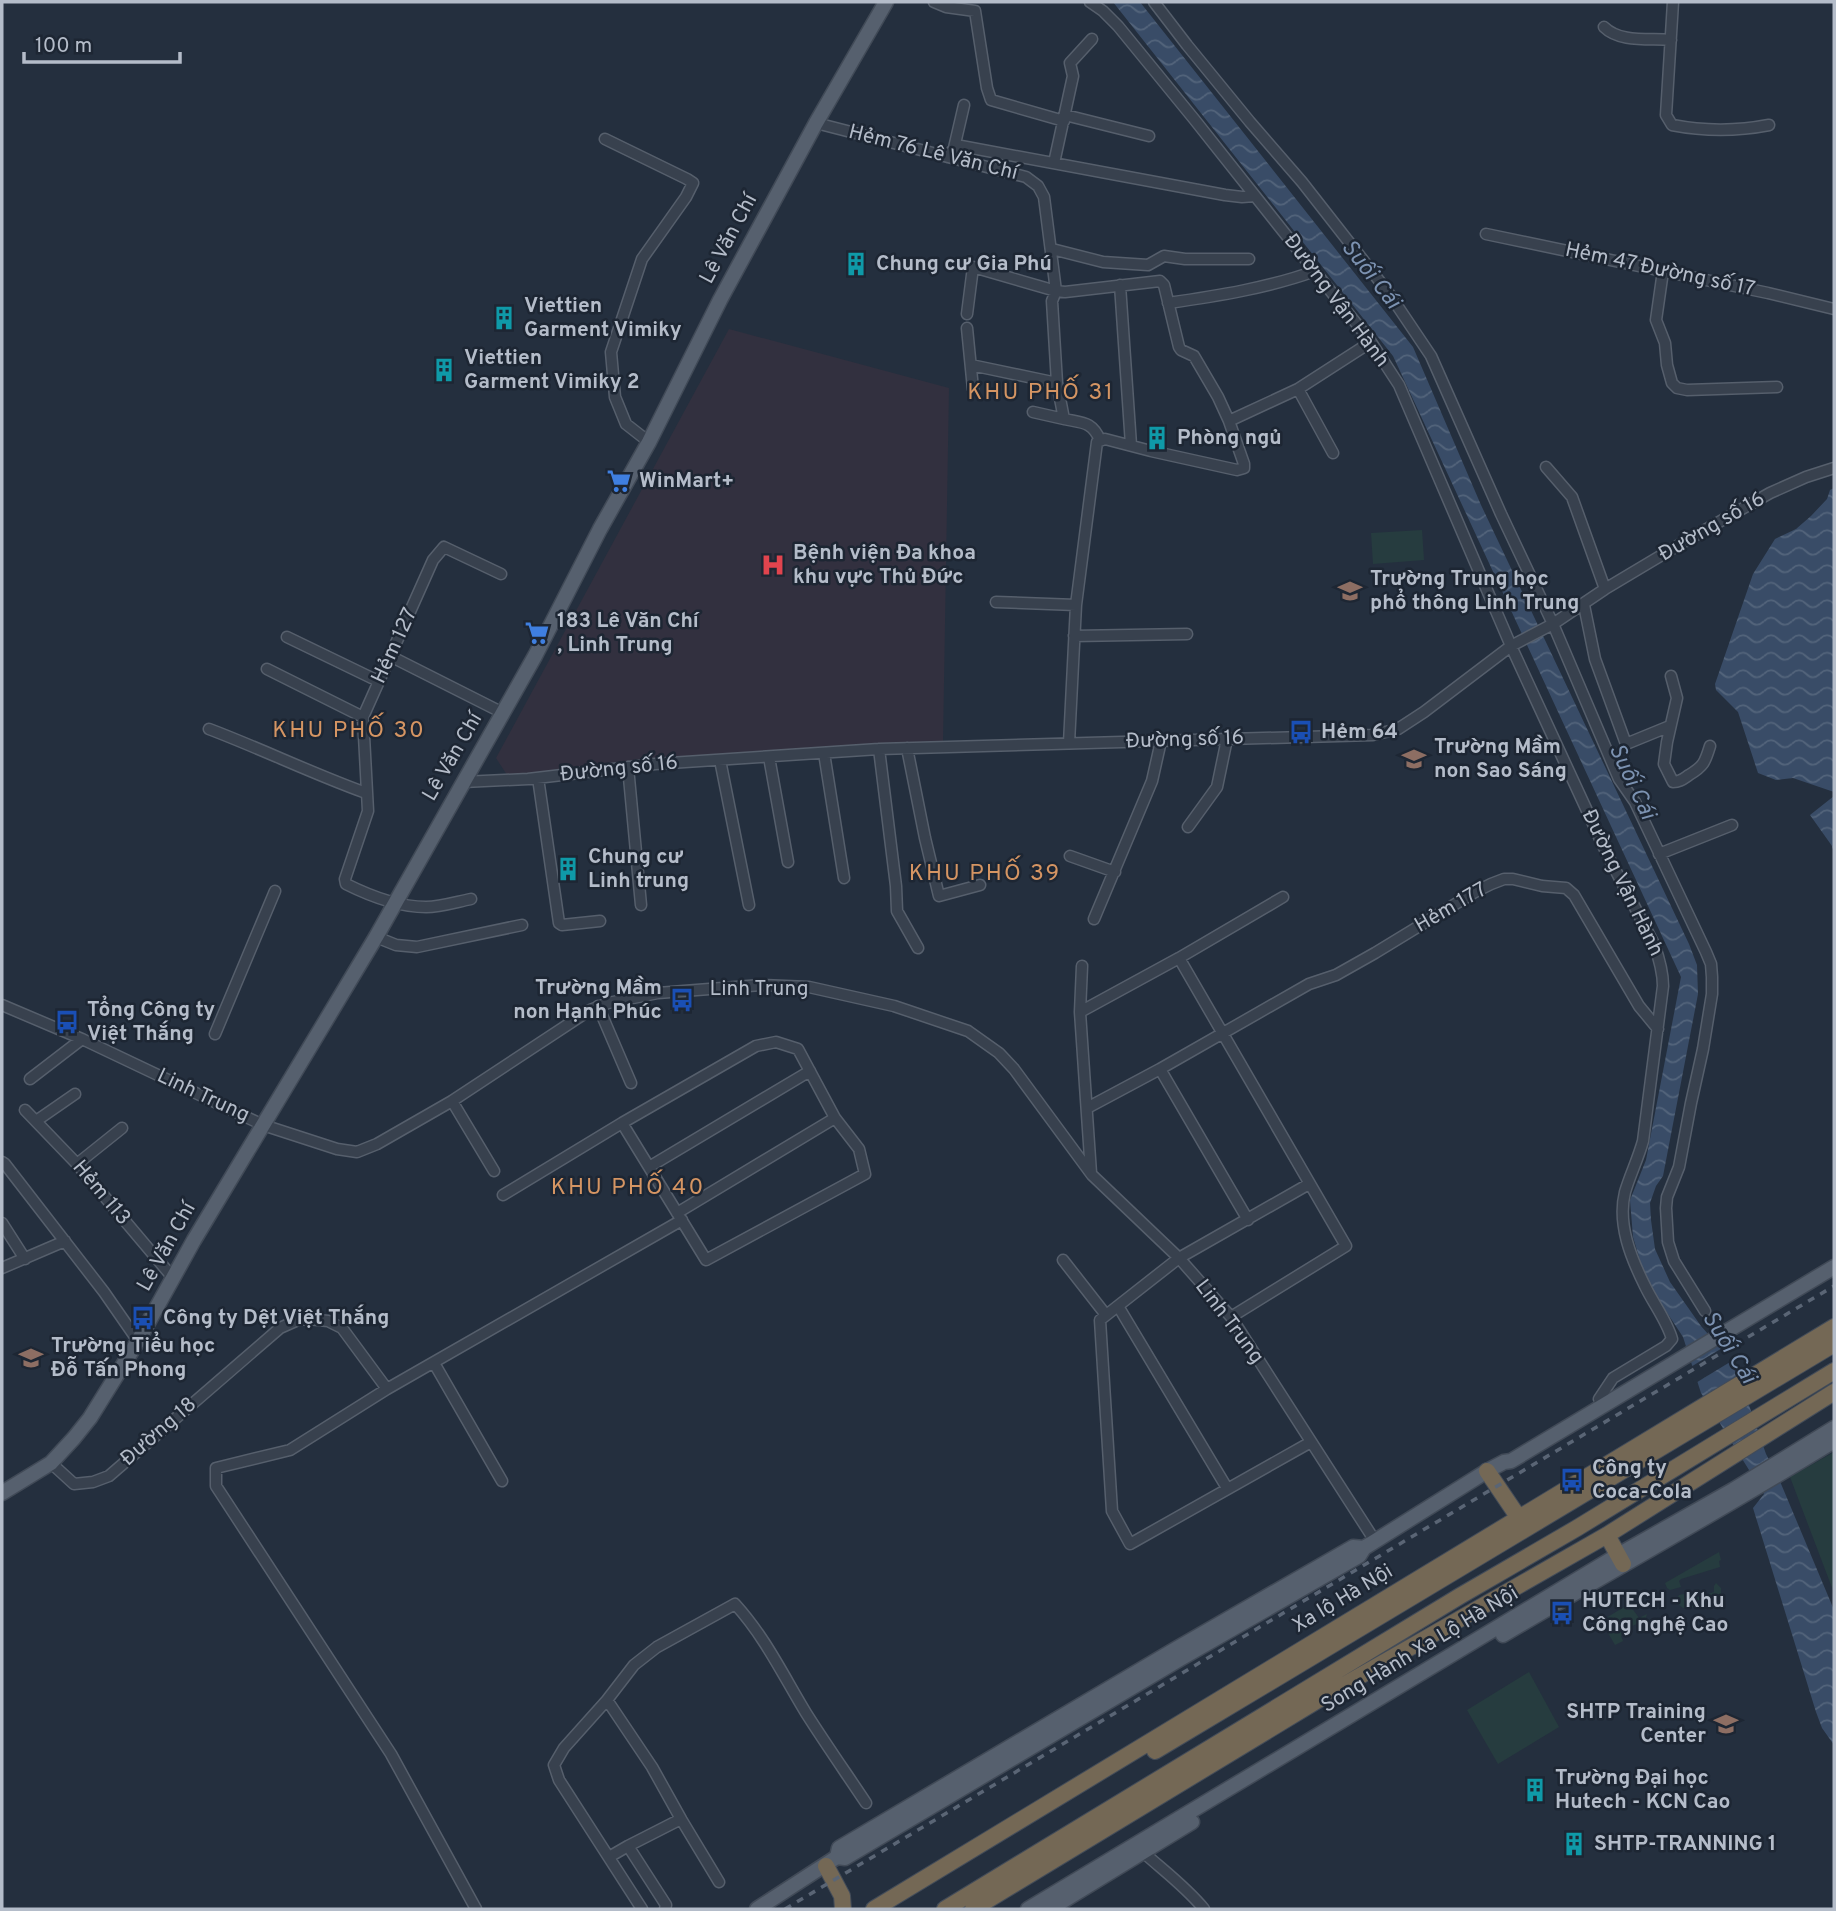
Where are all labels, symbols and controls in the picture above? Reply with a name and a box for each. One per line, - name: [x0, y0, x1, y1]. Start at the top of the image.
- scale bar: [24, 21, 180, 65]
- text: 100 m: [35, 33, 92, 60]
- street label: Hẻm 76 Lê Văn Chí: [845, 119, 1022, 188]
- street label: Lê Văn Chí: [694, 188, 765, 289]
- street label: Đường Vận Hành: [1277, 229, 1395, 373]
- water label: Suối Cái: [1334, 234, 1408, 317]
- street label: Hẻm 47 Đường số 17: [1563, 237, 1758, 303]
- building icon: Chung cư Gia Phú: [842, 250, 870, 278]
- place label: Chung cư Gia Phú: [876, 251, 1052, 278]
- place label: Viettien Garment Vimiky: [524, 293, 682, 344]
- building icon: Viettien Garment Vimiky: [490, 304, 518, 332]
- place label: Viettien Garment Vimiky 2: [464, 345, 640, 396]
- building icon: Viettien Garment Vimiky 2: [430, 356, 458, 384]
- district label: KHU PHỐ 31: [967, 374, 1115, 408]
- building icon: Phòng ngủ: [1143, 424, 1171, 452]
- place label: Phòng ngủ: [1177, 425, 1282, 452]
- supermarket icon: WinMart+: [605, 467, 633, 495]
- place label: WinMart+: [639, 468, 734, 495]
- street label: Đường số 16: [1654, 486, 1770, 568]
- place label: Bệnh viện Đa khoa khu vực Thủ Đức: [793, 540, 976, 591]
- hospital icon: Bệnh viện Đa khoa khu vực Thủ Đức: [759, 551, 787, 579]
- place label: Trường Trung học phổ thông Linh Trung: [1370, 566, 1579, 617]
- school or university icon: Trường Trung học phổ thông Linh Trung: [1336, 577, 1364, 605]
- street label: Hẻm 127: [366, 604, 424, 688]
- place label: 183 Lê Văn Chí , Linh Trung: [557, 608, 701, 659]
- supermarket icon: 183 Lê Văn Chí , Linh Trung: [523, 619, 551, 647]
- street label: Lê Văn Chí: [417, 706, 490, 806]
- district label: KHU PHỐ 30: [272, 712, 426, 746]
- bus stop icon: Hẻm 64: [1287, 718, 1315, 746]
- place label: Hẻm 64: [1321, 719, 1398, 746]
- street label: Đường số 16: [1125, 724, 1245, 756]
- place label: Trường Mầm non Sao Sáng: [1434, 734, 1567, 785]
- water label: Suối Cái: [1601, 739, 1663, 826]
- school or university icon: Trường Mầm non Sao Sáng: [1400, 745, 1428, 773]
- street label: Đường số 16: [559, 749, 679, 789]
- street label: Đường Vận Hành: [1575, 805, 1669, 961]
- place label: Chung cư Linh trung: [588, 844, 689, 895]
- building icon: Chung cư Linh trung: [554, 855, 582, 883]
- district label: KHU PHỐ 39: [909, 855, 1061, 889]
- street label: Hẻm 177: [1410, 876, 1492, 940]
- place label: Trường Mầm non Hạnh Phúc: [513, 975, 662, 1026]
- street label: Linh Trung: [709, 976, 809, 1003]
- bus stop icon: Trường Mầm non Hạnh Phúc: [668, 986, 696, 1014]
- place label: Tổng Công ty Việt Thắng: [87, 995, 215, 1048]
- bus stop icon: Tổng Công ty Việt Thắng: [53, 1008, 81, 1036]
- street label: Linh Trung: [152, 1063, 254, 1129]
- street label: Hẻm 113: [66, 1155, 136, 1231]
- district label: KHU PHỐ 40: [551, 1169, 705, 1203]
- street label: Lê Văn Chí: [131, 1196, 203, 1296]
- street label: Linh Trung: [1188, 1274, 1270, 1370]
- bus stop icon: Công ty Dệt Việt Thắng: [129, 1304, 157, 1332]
- place label: Công ty Dệt Việt Thắng: [163, 1304, 389, 1332]
- water label: Suối Cái: [1694, 1306, 1763, 1391]
- place label: Trường Tiểu học Đỗ Tấn Phong: [51, 1331, 215, 1384]
- school or university icon: Trường Tiểu học Đỗ Tấn Phong: [17, 1344, 45, 1372]
- street label: Đường 18: [115, 1391, 203, 1473]
- place label: Công ty Coca-Cola: [1592, 1455, 1692, 1506]
- bus stop icon: Công ty Coca-Cola: [1558, 1466, 1586, 1494]
- street label: Xa lộ Hà Nội: [1288, 1558, 1398, 1640]
- street label: Song Hành Xa Lộ Hà Nội: [1316, 1580, 1524, 1720]
- place label: HUTECH - Khu Công nghệ Cao: [1582, 1588, 1728, 1639]
- bus stop icon: HUTECH - Khu Công nghệ Cao: [1548, 1599, 1576, 1627]
- place label: SHTP Training Center: [1566, 1699, 1706, 1750]
- school or university icon: SHTP Training Center: [1712, 1710, 1740, 1738]
- place label: Trường Đại học Hutech - KCN Cao: [1555, 1765, 1730, 1816]
- building icon: Trường Đại học Hutech - KCN Cao: [1521, 1776, 1549, 1804]
- building icon: SHTP-TRANNING 1: [1560, 1830, 1588, 1858]
- place label: SHTP-TRANNING 1: [1594, 1831, 1777, 1858]

